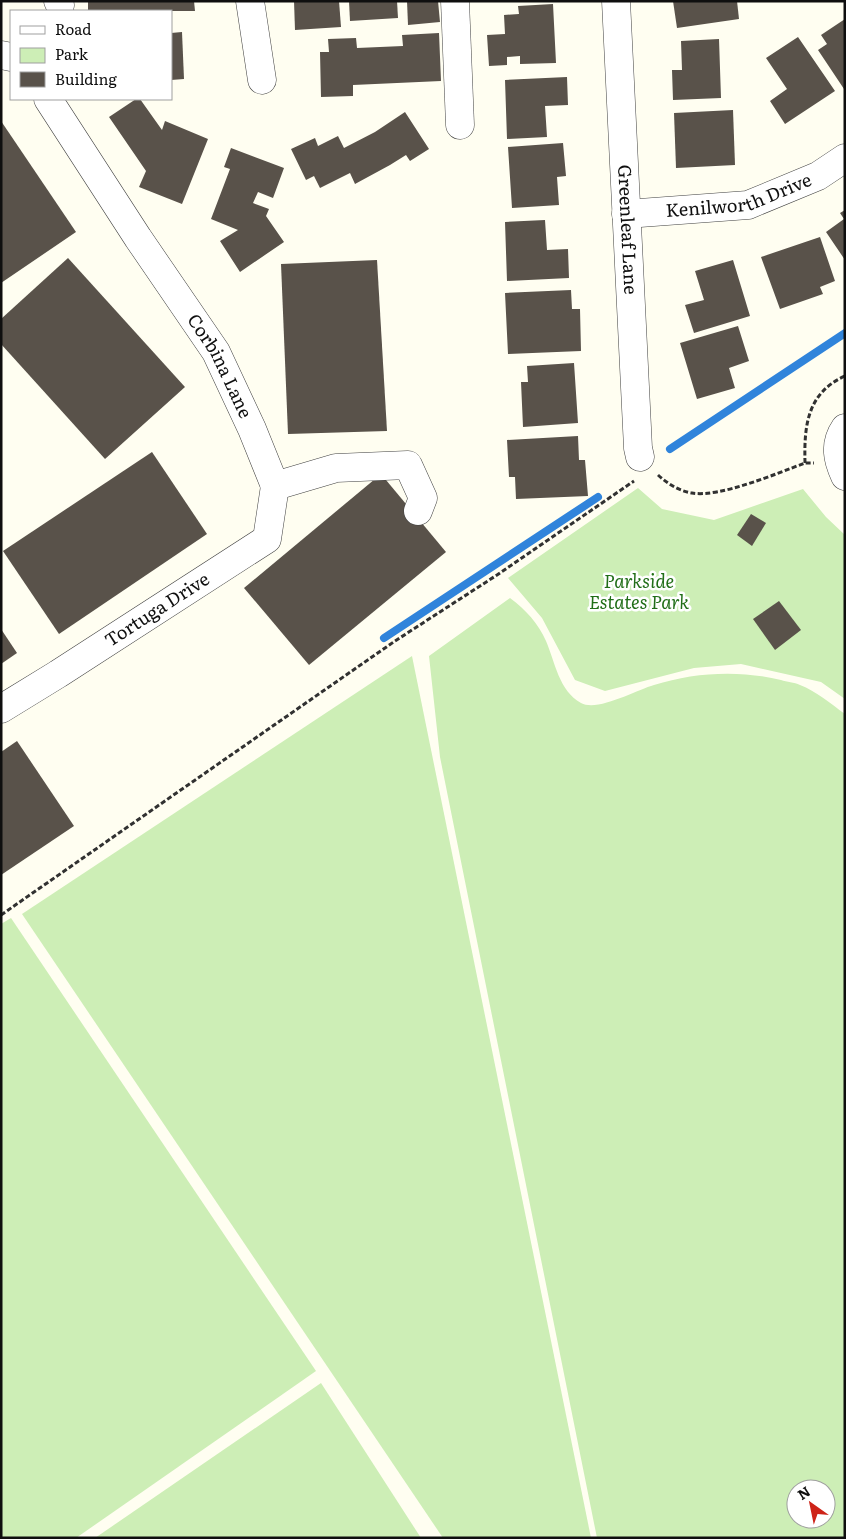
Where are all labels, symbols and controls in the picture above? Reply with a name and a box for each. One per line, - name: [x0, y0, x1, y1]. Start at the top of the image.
- legend: [10, 10, 172, 100]
- text: Road: [55, 17, 91, 40]
- text: Park: [55, 42, 89, 65]
- text: Building: [55, 67, 117, 90]
- street label: Greenleaf Lane: [612, 164, 645, 295]
- street label: Kenilworth Drive: [665, 165, 815, 223]
- street label: Corbina Lane: [182, 308, 260, 422]
- street label: Tortuga Drive: [99, 565, 214, 653]
- park label: Parkside Estates Park: [589, 567, 689, 615]
- north arrow: [786, 1479, 836, 1529]
- text: N: [793, 1481, 814, 1504]

